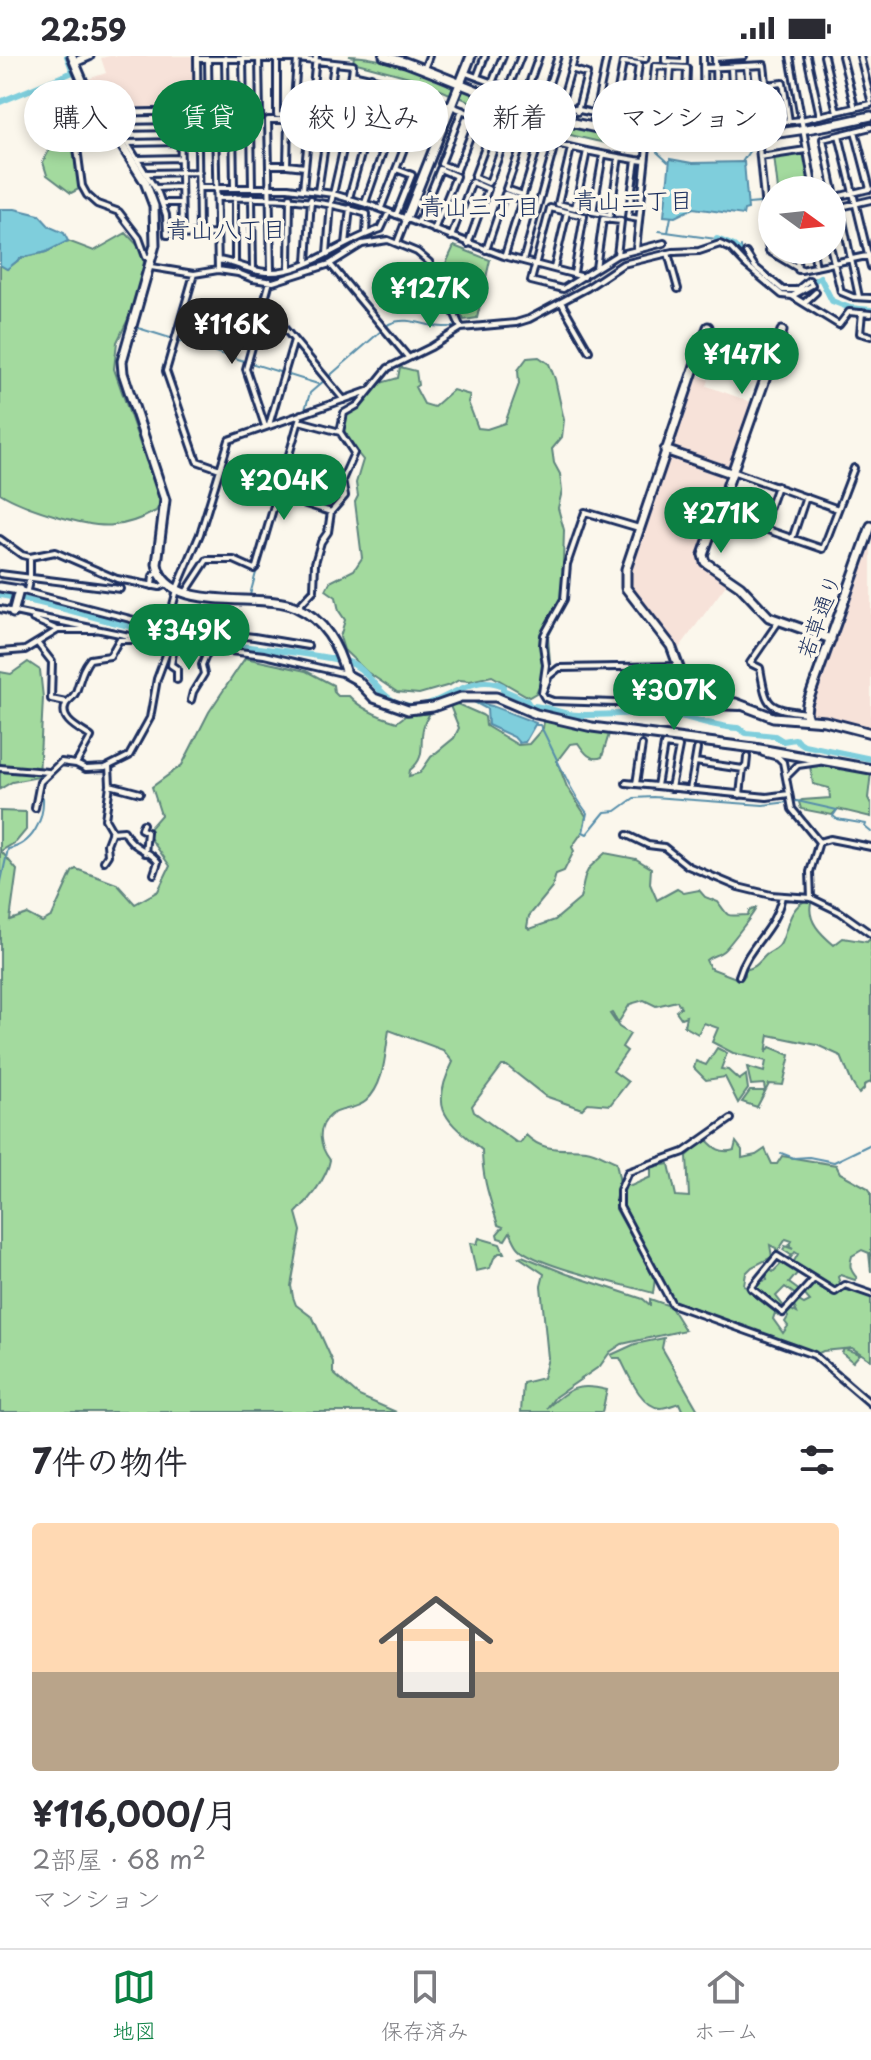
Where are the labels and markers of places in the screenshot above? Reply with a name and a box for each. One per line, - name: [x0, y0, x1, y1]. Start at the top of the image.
- pin: ¥127K: [374, 262, 486, 330]
- pin: ¥116K: [176, 298, 288, 366]
- pin: ¥147K: [686, 328, 798, 396]
- pin: ¥204K: [228, 454, 340, 522]
- pin: ¥271K: [665, 487, 777, 555]
- pin: ¥349K: [133, 604, 245, 672]
- pin: ¥307K: [618, 664, 730, 732]

